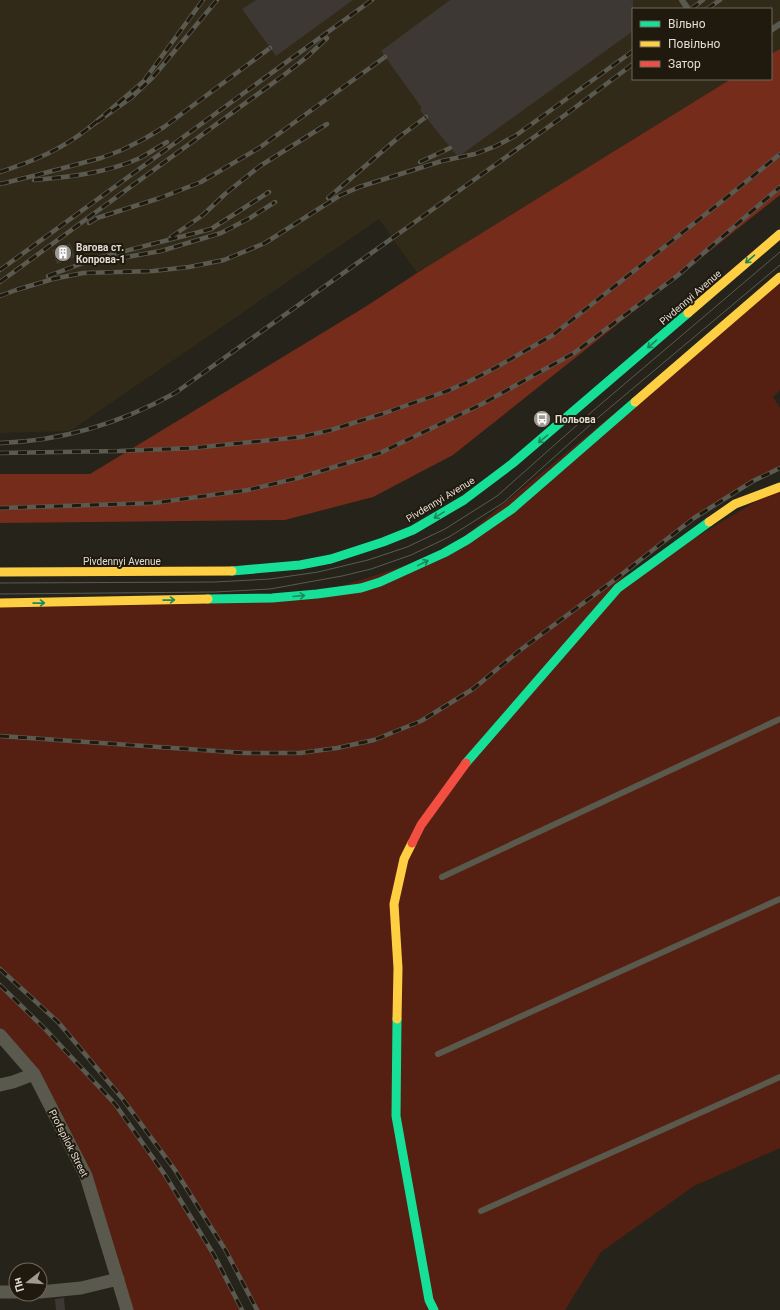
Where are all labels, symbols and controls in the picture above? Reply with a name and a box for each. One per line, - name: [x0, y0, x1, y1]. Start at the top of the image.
- legend: [632, 8, 772, 80]
- text: Вільно: [668, 17, 706, 31]
- text: Повільно: [668, 37, 721, 51]
- text: Затор: [668, 57, 701, 71]
- place label: Вагова ст. Копрова-1: [76, 242, 126, 265]
- building icon: Вагова ст. Копрова-1: [53, 243, 73, 263]
- one-way arrow: [745, 255, 756, 264]
- street label: Pivdennyi Avenue: [657, 268, 723, 327]
- one-way arrow: [647, 340, 657, 349]
- bus stop icon: Польова: [532, 409, 552, 429]
- place label: Польова: [555, 414, 596, 425]
- one-way arrow: [538, 434, 548, 443]
- street label: Pivdennyi Avenue: [404, 475, 476, 524]
- one-way arrow: [433, 512, 445, 520]
- street label: Pivdennyi Avenue: [83, 556, 161, 567]
- one-way arrow: [417, 559, 429, 566]
- one-way arrow: [292, 592, 305, 599]
- one-way arrow: [162, 596, 175, 604]
- one-way arrow: [32, 599, 45, 606]
- street label: Profspilok Street: [47, 1108, 90, 1179]
- north arrow: [8, 1262, 48, 1302]
- text: Пн: [11, 1276, 27, 1293]

